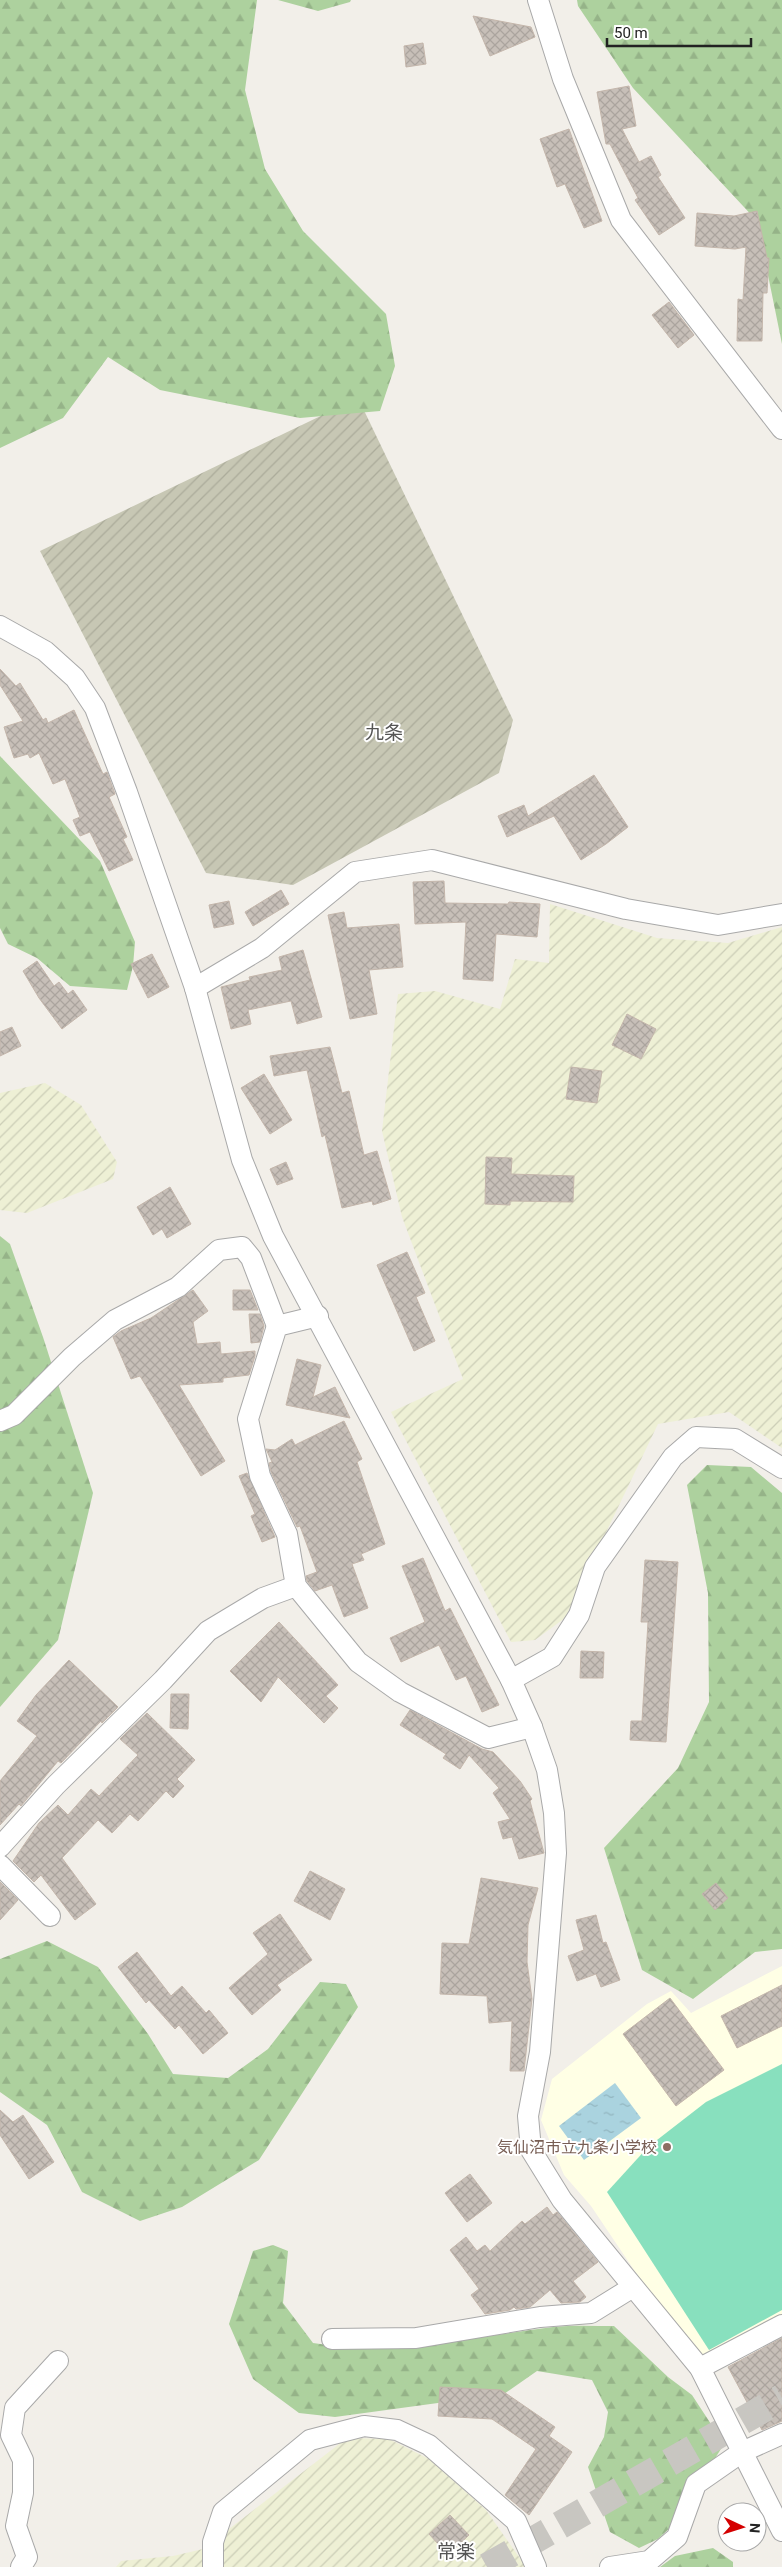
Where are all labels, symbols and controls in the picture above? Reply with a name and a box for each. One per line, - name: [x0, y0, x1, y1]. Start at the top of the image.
- scale bar: [607, 15, 751, 47]
- text: 50 m: [614, 24, 648, 42]
- district label: 九条: [365, 721, 403, 744]
- place label: 気仙沼市立九条小学校: [497, 2138, 657, 2157]
- marker: 気仙沼市立九条小学校: [661, 2141, 673, 2153]
- north arrow: [717, 2502, 767, 2552]
- text: N: [747, 2522, 763, 2533]
- district label: 常楽: [437, 2540, 475, 2563]

